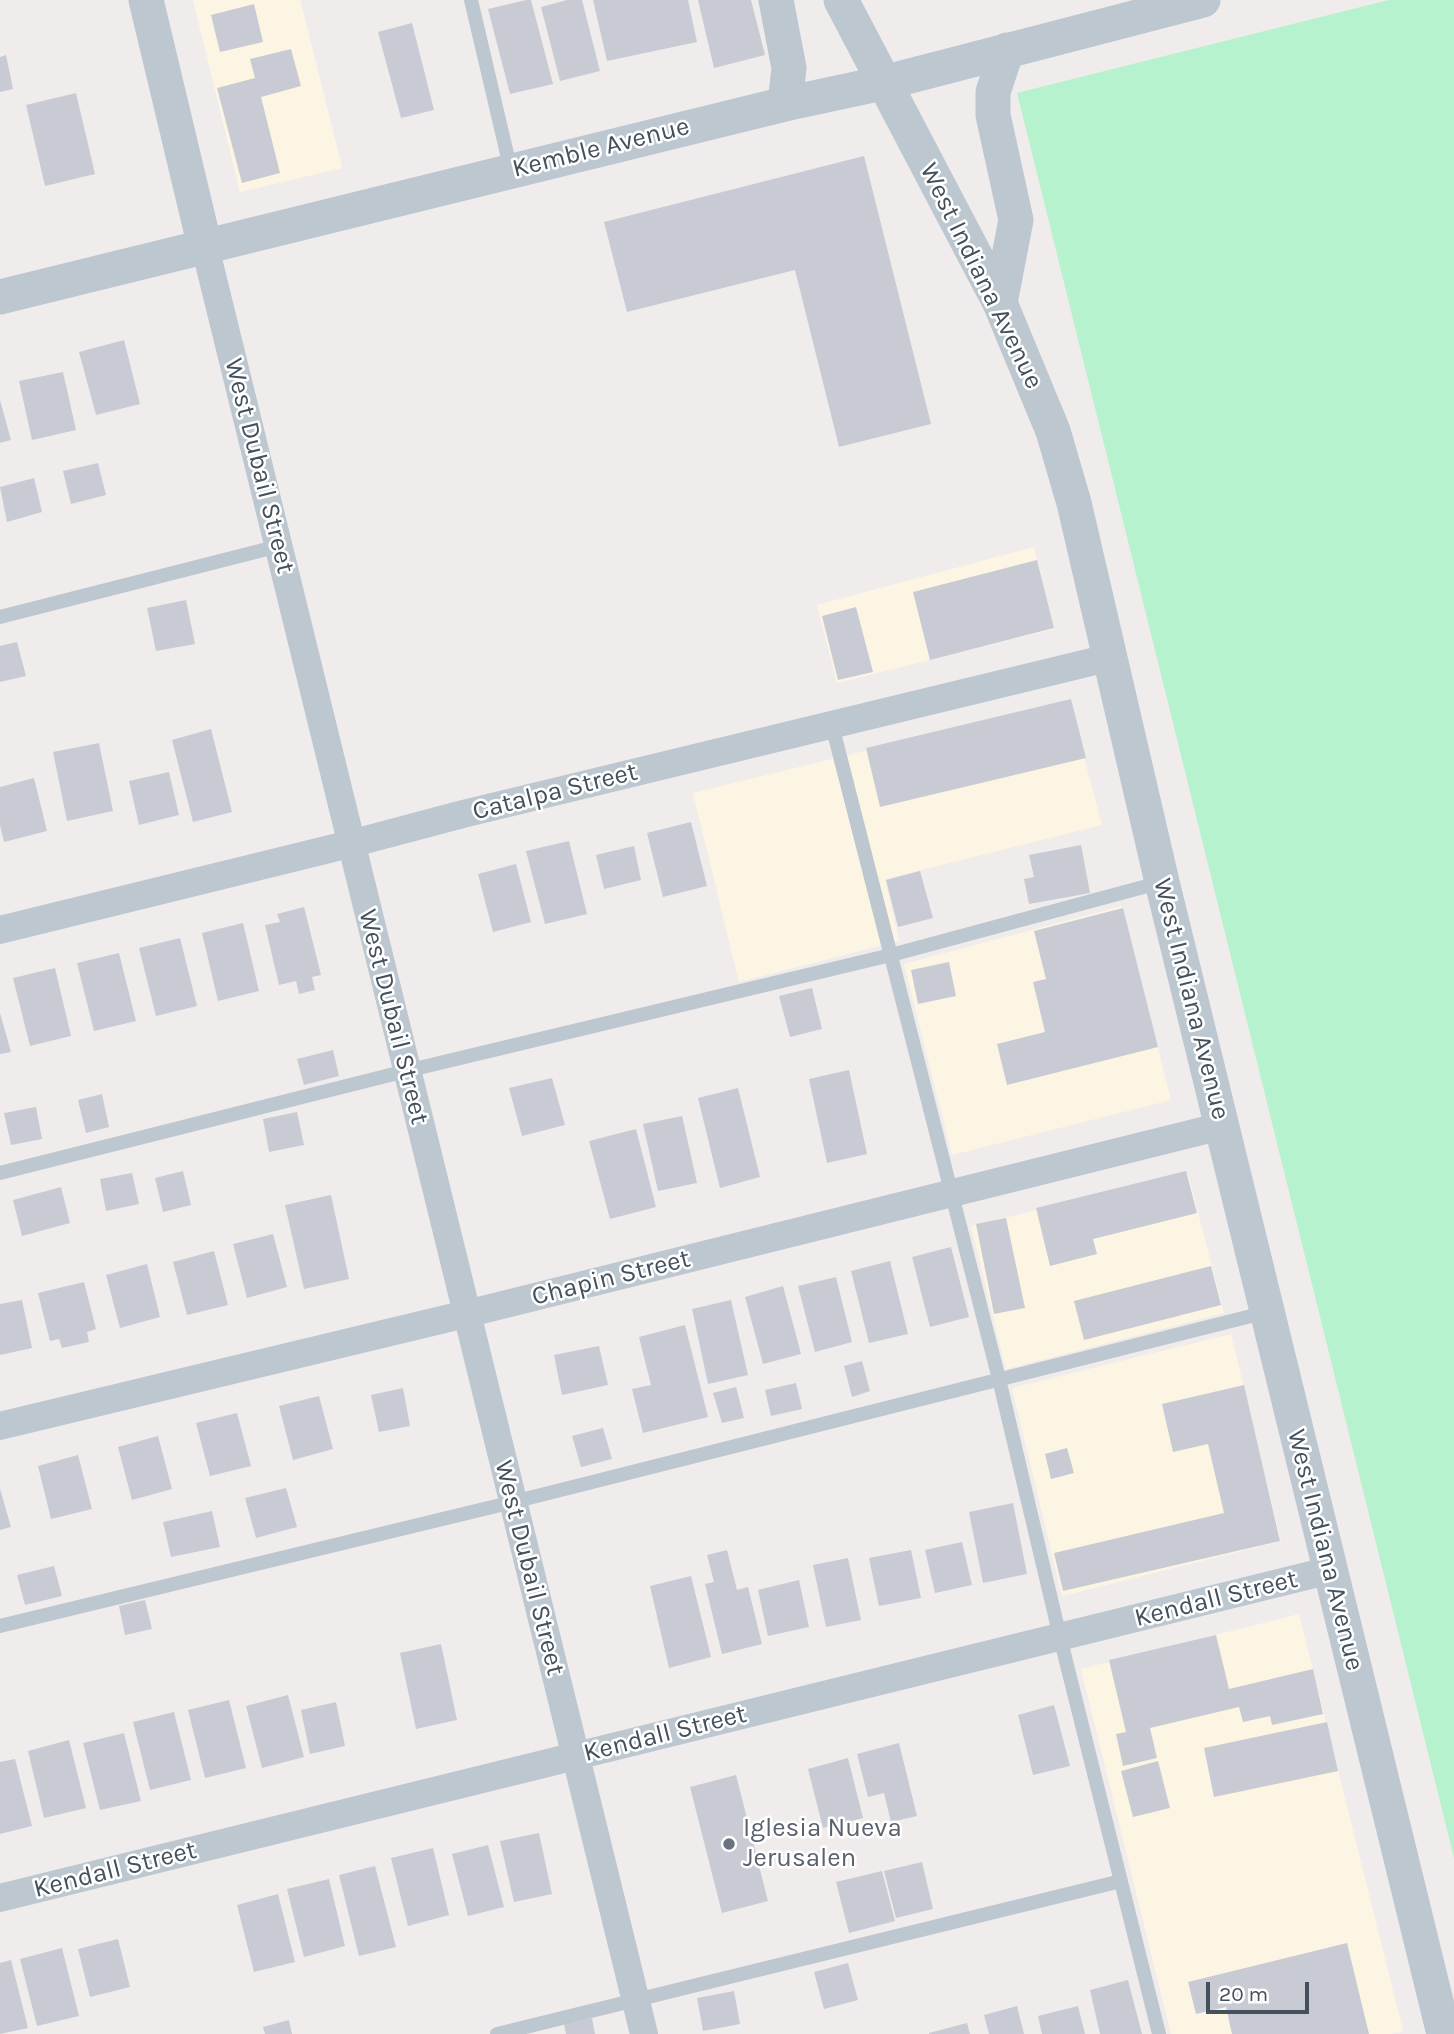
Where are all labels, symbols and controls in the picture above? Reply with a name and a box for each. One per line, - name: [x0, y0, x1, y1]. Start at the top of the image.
- street label: Kemble Avenue: [509, 111, 693, 185]
- street label: West Indiana Avenue: [913, 158, 1049, 394]
- street label: West Dubail Street: [217, 355, 301, 577]
- street label: Catalpa Street: [469, 756, 641, 828]
- street label: West Indiana Avenue: [1146, 875, 1236, 1123]
- street label: West Dubail Street: [351, 906, 435, 1128]
- street label: Chapin Street: [529, 1243, 693, 1313]
- street label: West Indiana Avenue: [1280, 1426, 1370, 1674]
- street label: West Dubail Street: [487, 1457, 571, 1679]
- street label: Kendall Street: [1131, 1564, 1301, 1634]
- street label: Kendall Street: [580, 1699, 750, 1769]
- place label: Iglesia Nueva Jerusalen: [743, 1813, 902, 1874]
- street label: Kendall Street: [30, 1835, 200, 1905]
- marker: Iglesia Nueva Jerusalen: [721, 1836, 737, 1852]
- scale bar: [1209, 1968, 1312, 2012]
- text: 20 m: [1219, 1982, 1268, 2006]

